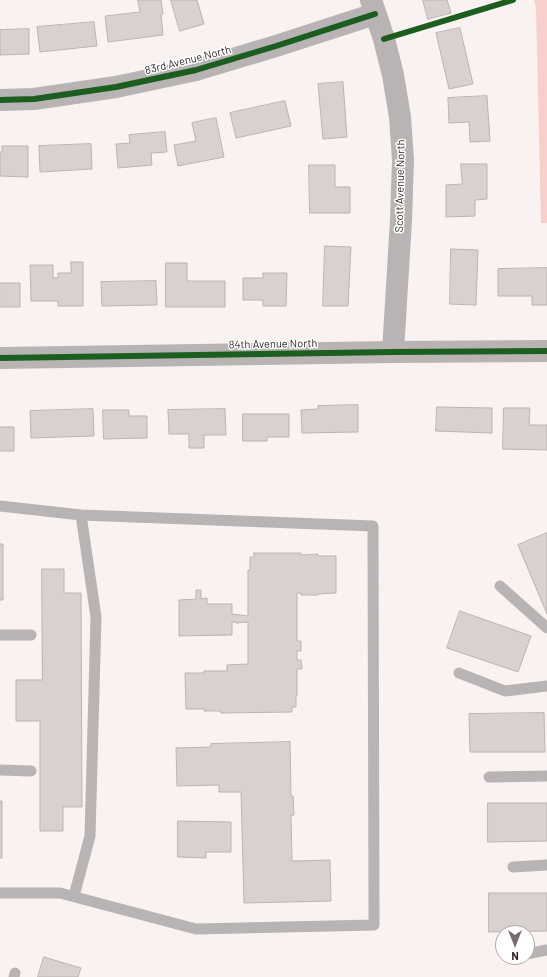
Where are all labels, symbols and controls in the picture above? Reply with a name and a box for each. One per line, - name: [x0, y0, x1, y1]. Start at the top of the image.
- street label: 83rd Avenue North: [144, 43, 232, 77]
- street label: Scott Avenue North: [393, 139, 407, 233]
- street label: 84th Avenue North: [229, 337, 317, 351]
- north arrow: [495, 925, 535, 965]
- text: N: [511, 950, 519, 963]

